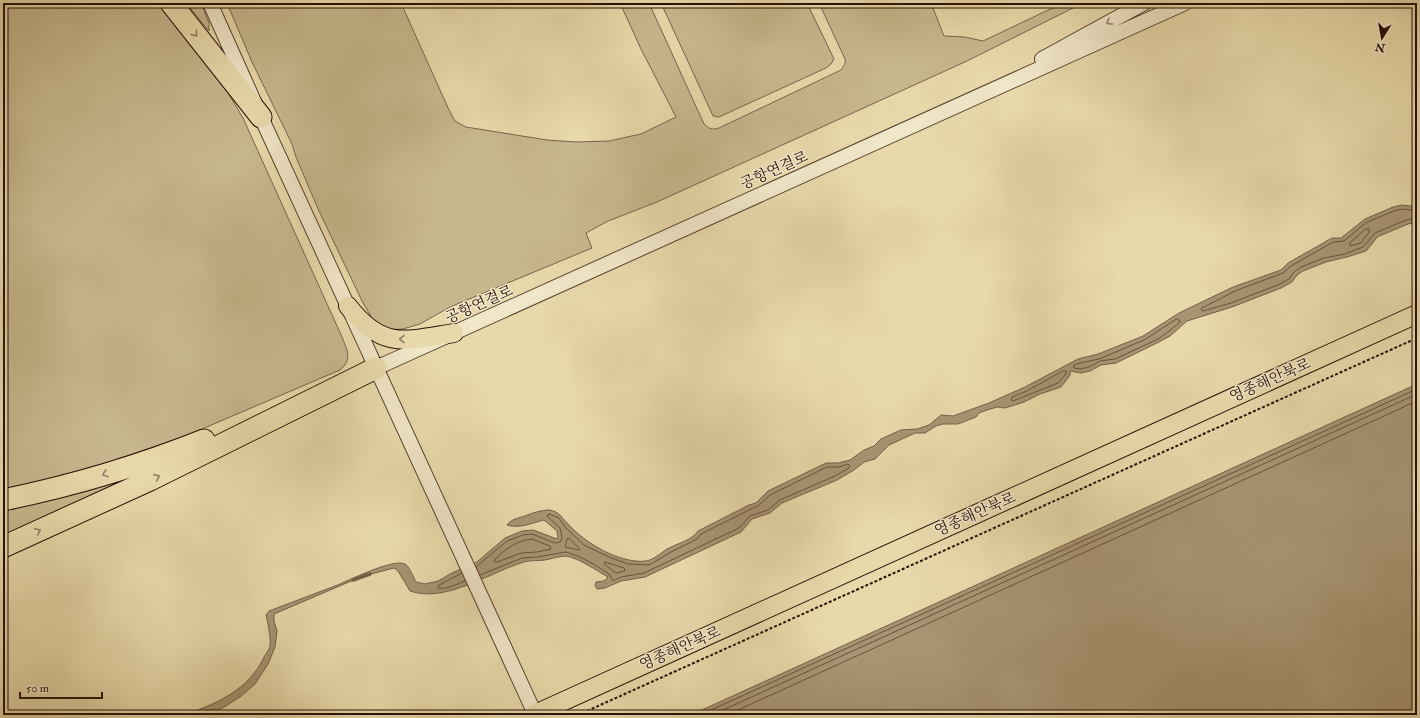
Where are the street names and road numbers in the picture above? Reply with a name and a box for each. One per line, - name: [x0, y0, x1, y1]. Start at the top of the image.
- street label: 공항연결로: [737, 147, 812, 194]
- street label: 공항연결로: [442, 281, 517, 328]
- street label: 영종해안북로: [1227, 354, 1314, 407]
- street label: 영종해안북로: [932, 488, 1019, 541]
- street label: 영종해안북로: [637, 622, 724, 675]

